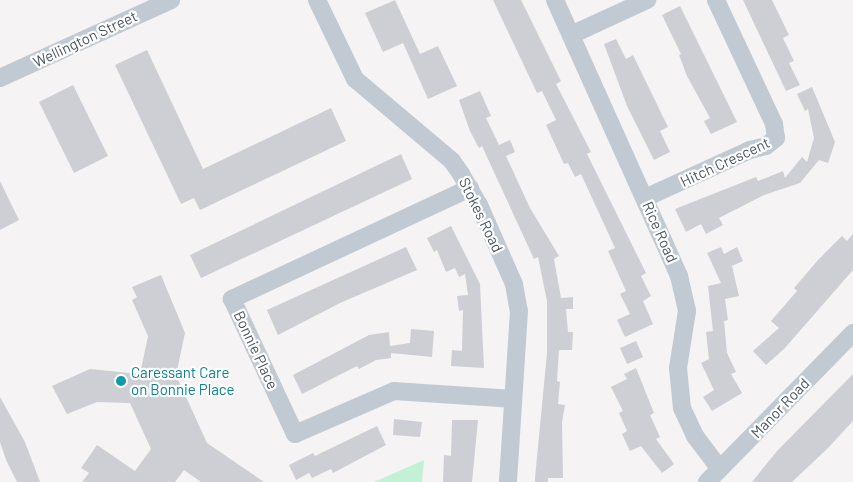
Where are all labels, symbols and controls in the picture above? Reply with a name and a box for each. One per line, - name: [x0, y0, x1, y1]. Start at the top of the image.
- street label: Wellington Street: [30, 7, 140, 71]
- street label: Hitch Crescent: [677, 133, 773, 191]
- street label: Stokes Road: [455, 175, 507, 255]
- street label: Rice Road: [639, 199, 681, 265]
- street label: Bonnie Place: [230, 308, 282, 392]
- place label: Caressant Care on Bonnie Place: [131, 363, 235, 398]
- street label: Manor Road: [747, 374, 813, 442]
- marker: Caressant Care on Bonnie Place: [115, 375, 127, 387]

